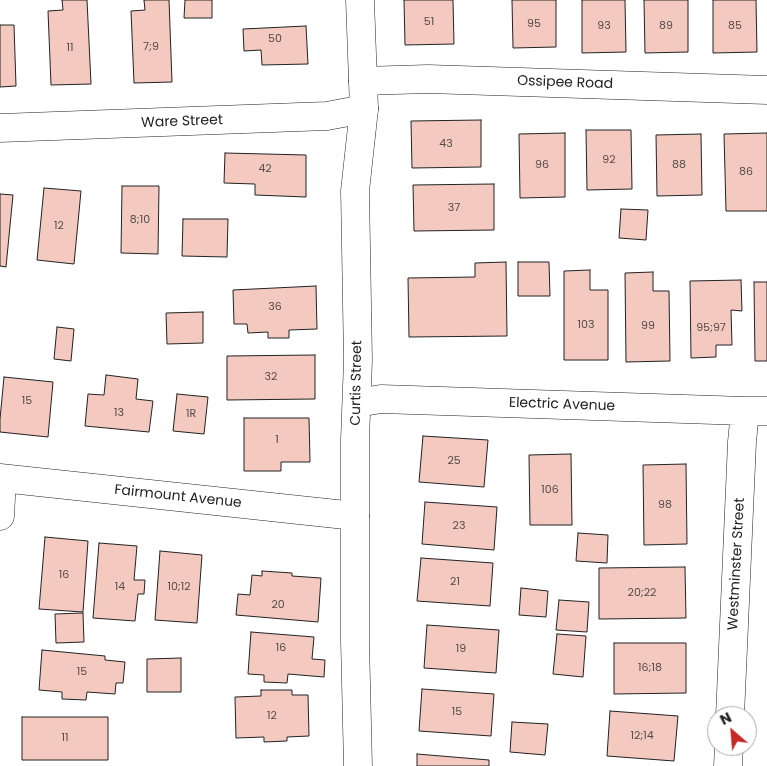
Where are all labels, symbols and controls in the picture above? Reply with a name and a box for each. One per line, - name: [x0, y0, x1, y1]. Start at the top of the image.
- house number: 51: [424, 15, 434, 29]
- house number: 95: [527, 17, 541, 31]
- house number: 93: [597, 19, 611, 33]
- house number: 89: [659, 19, 673, 33]
- house number: 85: [728, 19, 742, 33]
- house number: 50: [268, 32, 282, 46]
- house number: 7;9: [143, 40, 159, 54]
- house number: 11: [66, 41, 74, 55]
- street label: Ossipee Road: [517, 73, 613, 93]
- street label: Ware Street: [141, 112, 223, 132]
- house number: 43: [439, 137, 453, 151]
- house number: 92: [602, 153, 616, 167]
- house number: 96: [535, 158, 549, 172]
- house number: 88: [672, 158, 686, 172]
- house number: 42: [258, 162, 272, 176]
- house number: 86: [739, 165, 753, 179]
- house number: 37: [448, 201, 460, 215]
- house number: 8;10: [130, 213, 150, 227]
- house number: 12: [54, 219, 64, 233]
- house number: 36: [268, 300, 282, 314]
- house number: 103: [578, 318, 594, 332]
- house number: 99: [641, 319, 655, 333]
- house number: 95;97: [696, 321, 726, 335]
- street label: Curtis Street: [348, 340, 366, 426]
- house number: 32: [265, 370, 277, 384]
- house number: 15: [22, 394, 32, 408]
- street label: Electric Avenue: [509, 395, 615, 415]
- house number: 13: [114, 406, 124, 420]
- house number: 1R: [186, 407, 196, 421]
- house number: 1: [275, 433, 279, 447]
- house number: 25: [447, 454, 461, 468]
- street label: Fairmount Avenue: [114, 482, 242, 512]
- house number: 106: [541, 483, 559, 497]
- street label: Westminster Street: [725, 497, 749, 631]
- house number: 98: [658, 498, 672, 512]
- house number: 23: [453, 519, 465, 533]
- house number: 16: [59, 568, 69, 582]
- house number: 21: [450, 575, 460, 589]
- house number: 14: [115, 580, 125, 594]
- house number: 10;12: [167, 580, 191, 594]
- house number: 20;22: [628, 586, 656, 600]
- house number: 20: [271, 598, 285, 612]
- house number: 16: [276, 641, 286, 655]
- house number: 19: [456, 642, 466, 656]
- house number: 16;18: [638, 661, 662, 675]
- house number: 15: [77, 665, 87, 679]
- house number: 15: [452, 705, 462, 719]
- north arrow: [707, 706, 757, 756]
- text: N: [716, 707, 735, 730]
- house number: 12: [267, 709, 277, 723]
- house number: 12;14: [630, 729, 654, 743]
- house number: 11: [61, 731, 69, 745]

